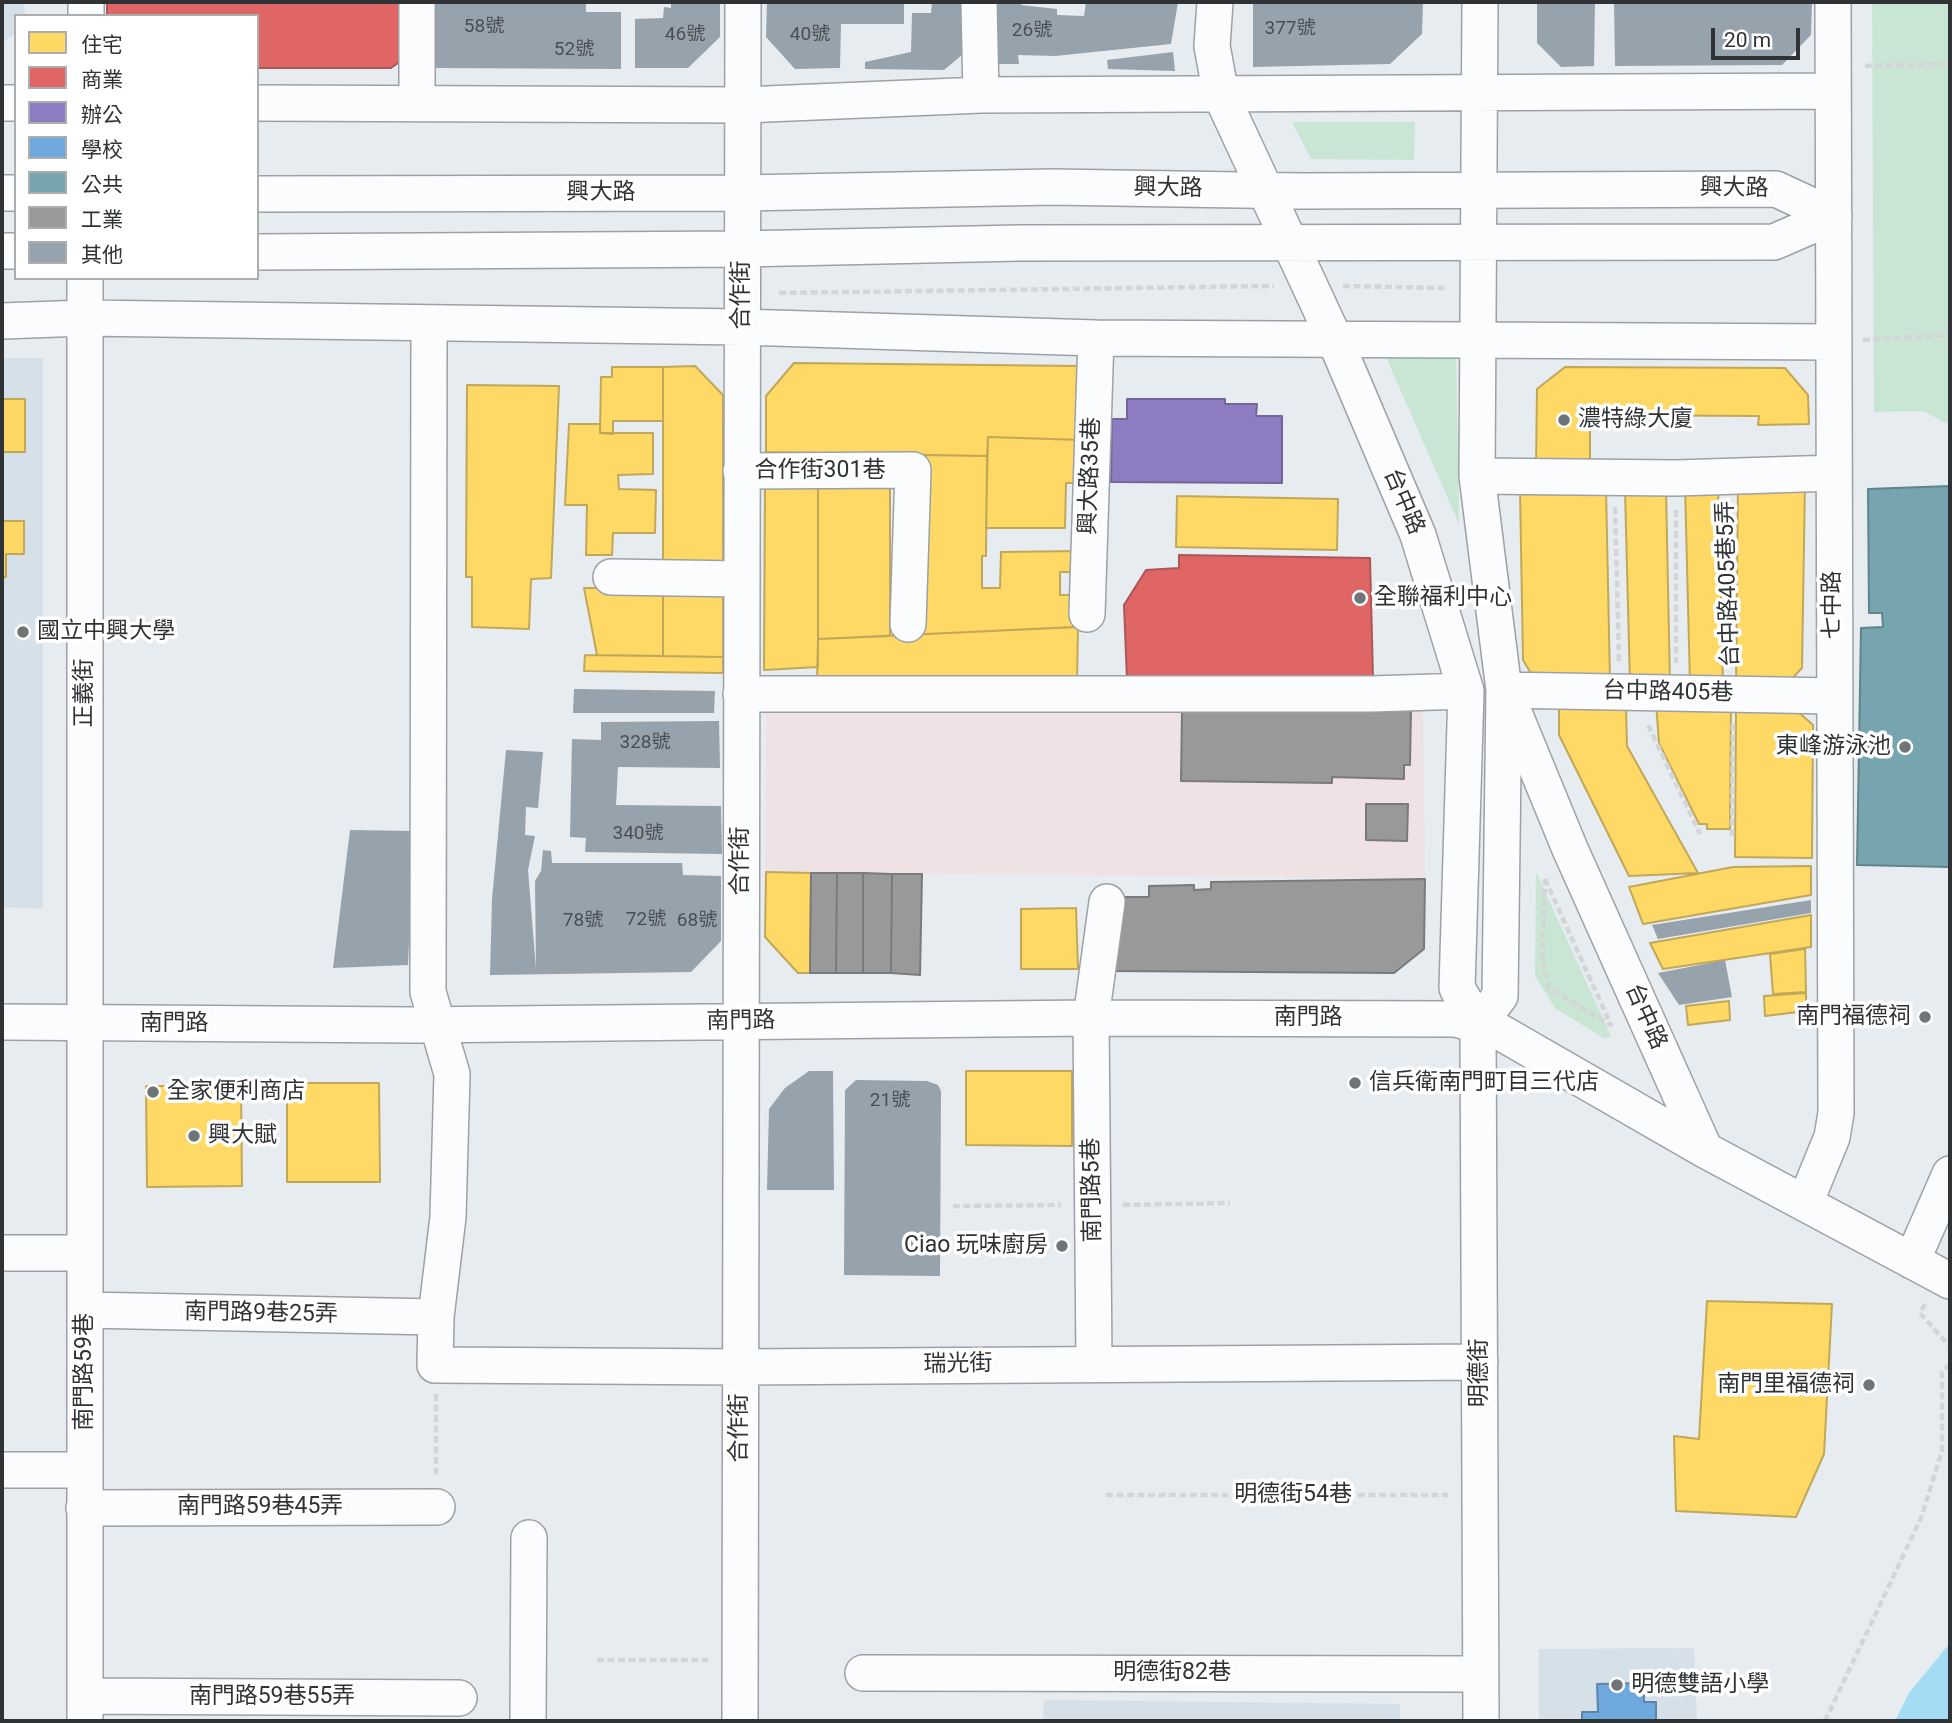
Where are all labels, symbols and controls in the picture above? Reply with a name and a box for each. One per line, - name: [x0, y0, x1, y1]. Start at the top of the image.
- legend: [14, 14, 259, 280]
- scale bar: [1714, 14, 1803, 58]
- house number: 58號: [464, 16, 504, 38]
- house number: 377號: [1264, 18, 1316, 40]
- house number: 26號: [1012, 20, 1052, 42]
- house number: 46號: [665, 24, 705, 46]
- house number: 40號: [790, 24, 830, 46]
- text: 20 m: [1724, 28, 1771, 52]
- text: 住宅: [81, 33, 123, 57]
- house number: 52號: [554, 39, 594, 61]
- text: 商業: [81, 68, 123, 92]
- text: 辦公: [81, 103, 123, 127]
- text: 學校: [81, 138, 123, 162]
- text: 公共: [81, 173, 123, 197]
- street label: 興大路: [1133, 175, 1203, 203]
- street label: 興大路: [1699, 175, 1769, 203]
- street label: 興大路: [567, 179, 635, 207]
- text: 工業: [81, 208, 123, 232]
- text: 其他: [81, 243, 123, 267]
- street label: 合作街: [728, 261, 756, 329]
- place label: 濃特綠大廈: [1578, 406, 1693, 434]
- marker: 濃特綠大廈: [1556, 412, 1572, 428]
- street label: 興大路35巷: [1075, 417, 1107, 535]
- street label: 合作街301巷: [755, 457, 885, 485]
- street label: 台中路: [1377, 465, 1429, 539]
- street label: 台中路405巷5弄: [1712, 500, 1746, 668]
- street label: 七中路: [1819, 571, 1847, 639]
- place label: 全聯福利中心: [1374, 584, 1512, 612]
- marker: 全聯福利中心: [1352, 590, 1368, 606]
- place label: 國立中興大學: [37, 618, 175, 646]
- marker: 國立中興大學: [15, 624, 31, 640]
- street label: 正義街: [71, 659, 99, 727]
- street label: 台中路405巷: [1602, 678, 1734, 708]
- house number: 328號: [619, 732, 671, 754]
- place label: 東峰游泳池: [1776, 733, 1891, 761]
- marker: 東峰游泳池: [1897, 739, 1913, 755]
- house number: 340號: [612, 823, 664, 845]
- street label: 合作街: [727, 827, 755, 895]
- house number: 72號: [626, 909, 666, 931]
- house number: 78號: [563, 910, 603, 932]
- house number: 68號: [677, 910, 717, 932]
- street label: 台中路: [1618, 980, 1672, 1054]
- place label: 南門福德祠: [1796, 1003, 1911, 1031]
- street label: 南門路: [1274, 1004, 1342, 1032]
- street label: 南門路: [706, 1008, 776, 1036]
- marker: 南門福德祠: [1917, 1009, 1933, 1025]
- street label: 南門路: [140, 1010, 208, 1038]
- place label: 信兵衛南門町目三代店: [1369, 1069, 1599, 1097]
- marker: 信兵衛南門町目三代店: [1347, 1075, 1363, 1091]
- place label: 全家便利商店: [167, 1078, 305, 1106]
- marker: 全家便利商店: [145, 1084, 161, 1100]
- house number: 21號: [870, 1090, 910, 1112]
- place label: 興大賦: [208, 1122, 277, 1150]
- marker: 興大賦: [186, 1128, 202, 1144]
- street label: 南門路5巷: [1078, 1137, 1108, 1243]
- place label: Ciao 玩味廚房: [904, 1232, 1048, 1260]
- marker: Ciao 玩味廚房: [1054, 1238, 1070, 1254]
- street label: 南門路9巷25弄: [184, 1299, 338, 1329]
- street label: 南門路59巷: [71, 1313, 99, 1431]
- street label: 明德街: [1466, 1339, 1494, 1407]
- street label: 瑞光街: [923, 1351, 993, 1379]
- place label: 南門里福德祠: [1717, 1371, 1855, 1399]
- marker: 南門里福德祠: [1861, 1377, 1877, 1393]
- street label: 合作街: [726, 1394, 754, 1462]
- street label: 明德街54巷: [1234, 1481, 1352, 1509]
- street label: 南門路59巷45弄: [177, 1493, 343, 1521]
- street label: 明德街82巷: [1113, 1659, 1231, 1687]
- place label: 明德雙語小學: [1631, 1671, 1769, 1699]
- marker: 明德雙語小學: [1609, 1677, 1625, 1693]
- street label: 南門路59巷55弄: [189, 1683, 355, 1711]

